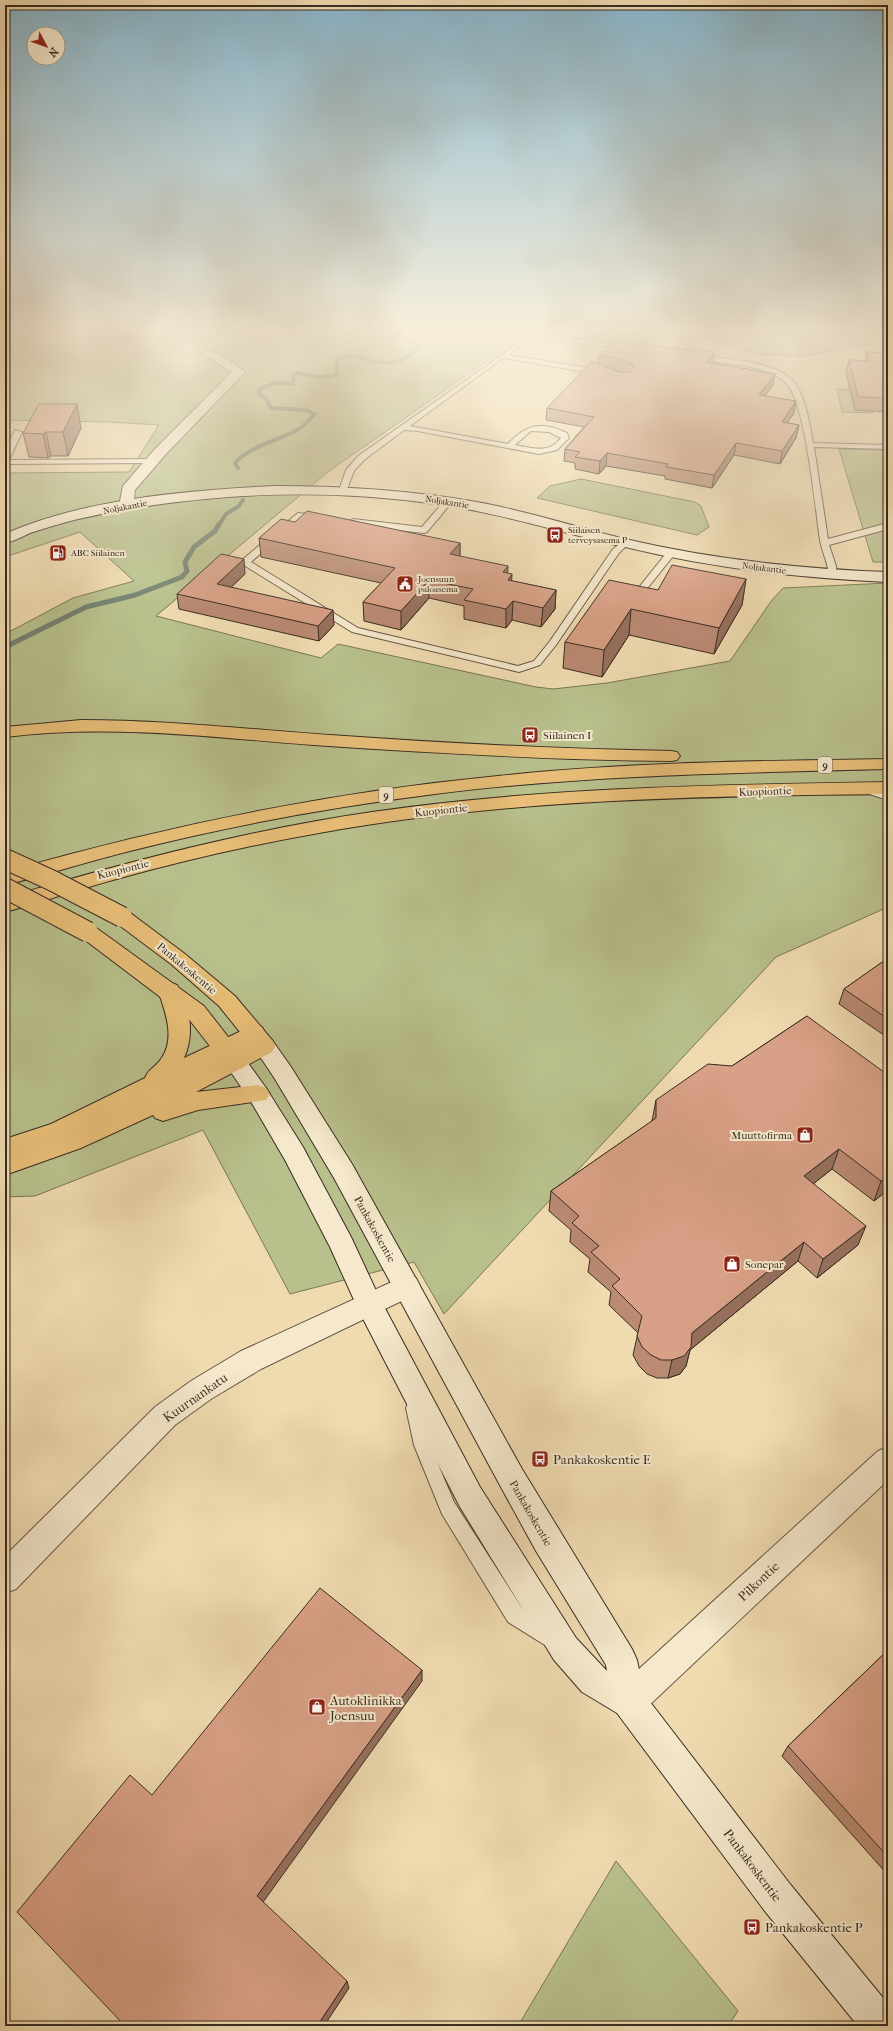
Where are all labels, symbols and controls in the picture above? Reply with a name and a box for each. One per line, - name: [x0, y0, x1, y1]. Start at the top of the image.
- north arrow: [26, 26, 66, 66]
- text: N: [45, 45, 61, 60]
- street label: Noljakantie: [424, 494, 470, 510]
- street label: Noljakantie: [102, 498, 148, 516]
- bus stop icon: Siilaisen terveysasema P: [545, 525, 565, 545]
- place label: Siilaisen terveysasema P: [568, 525, 628, 545]
- fuel station icon: ABC Siilainen: [48, 543, 68, 563]
- place label: ABC Siilainen: [70, 548, 126, 558]
- street label: Noljakantie: [741, 560, 787, 576]
- public building icon: Joensuun paloasema: [395, 574, 415, 594]
- place label: Joensuun paloasema: [417, 574, 458, 594]
- bus stop icon: Siilainen I: [520, 725, 540, 745]
- place label: Siilainen I: [543, 729, 592, 742]
- road number: 9: [818, 757, 832, 773]
- street label: Kuopiontie: [738, 784, 792, 799]
- road number: 9: [379, 787, 393, 803]
- street label: Kuopiontie: [414, 801, 469, 820]
- street label: Kuopiontie: [96, 857, 151, 882]
- street label: Pankakoskentie: [154, 940, 219, 997]
- shop icon: Muuttofirma: [795, 1125, 815, 1145]
- place label: Muuttofirma: [731, 1129, 793, 1142]
- street label: Pankakoskentie: [351, 1194, 398, 1265]
- shop icon: Sonepar: [722, 1254, 742, 1274]
- place label: Sonepar: [745, 1258, 784, 1271]
- street label: Kuurnankatu: [160, 1369, 231, 1425]
- bus stop icon: Pankakoskentie E: [530, 1449, 550, 1469]
- place label: Pankakoskentie E: [553, 1452, 651, 1467]
- street label: Pankakoskentie: [507, 1478, 555, 1549]
- street label: Pilkontie: [735, 1558, 782, 1604]
- place label: Autoklinikka Joensuu: [329, 1693, 403, 1723]
- shop icon: Autoklinikka Joensuu: [307, 1697, 327, 1717]
- street label: Pankakoskentie: [720, 1826, 785, 1905]
- bus stop icon: Pankakoskentie P: [742, 1917, 762, 1937]
- place label: Pankakoskentie P: [765, 1920, 863, 1935]

